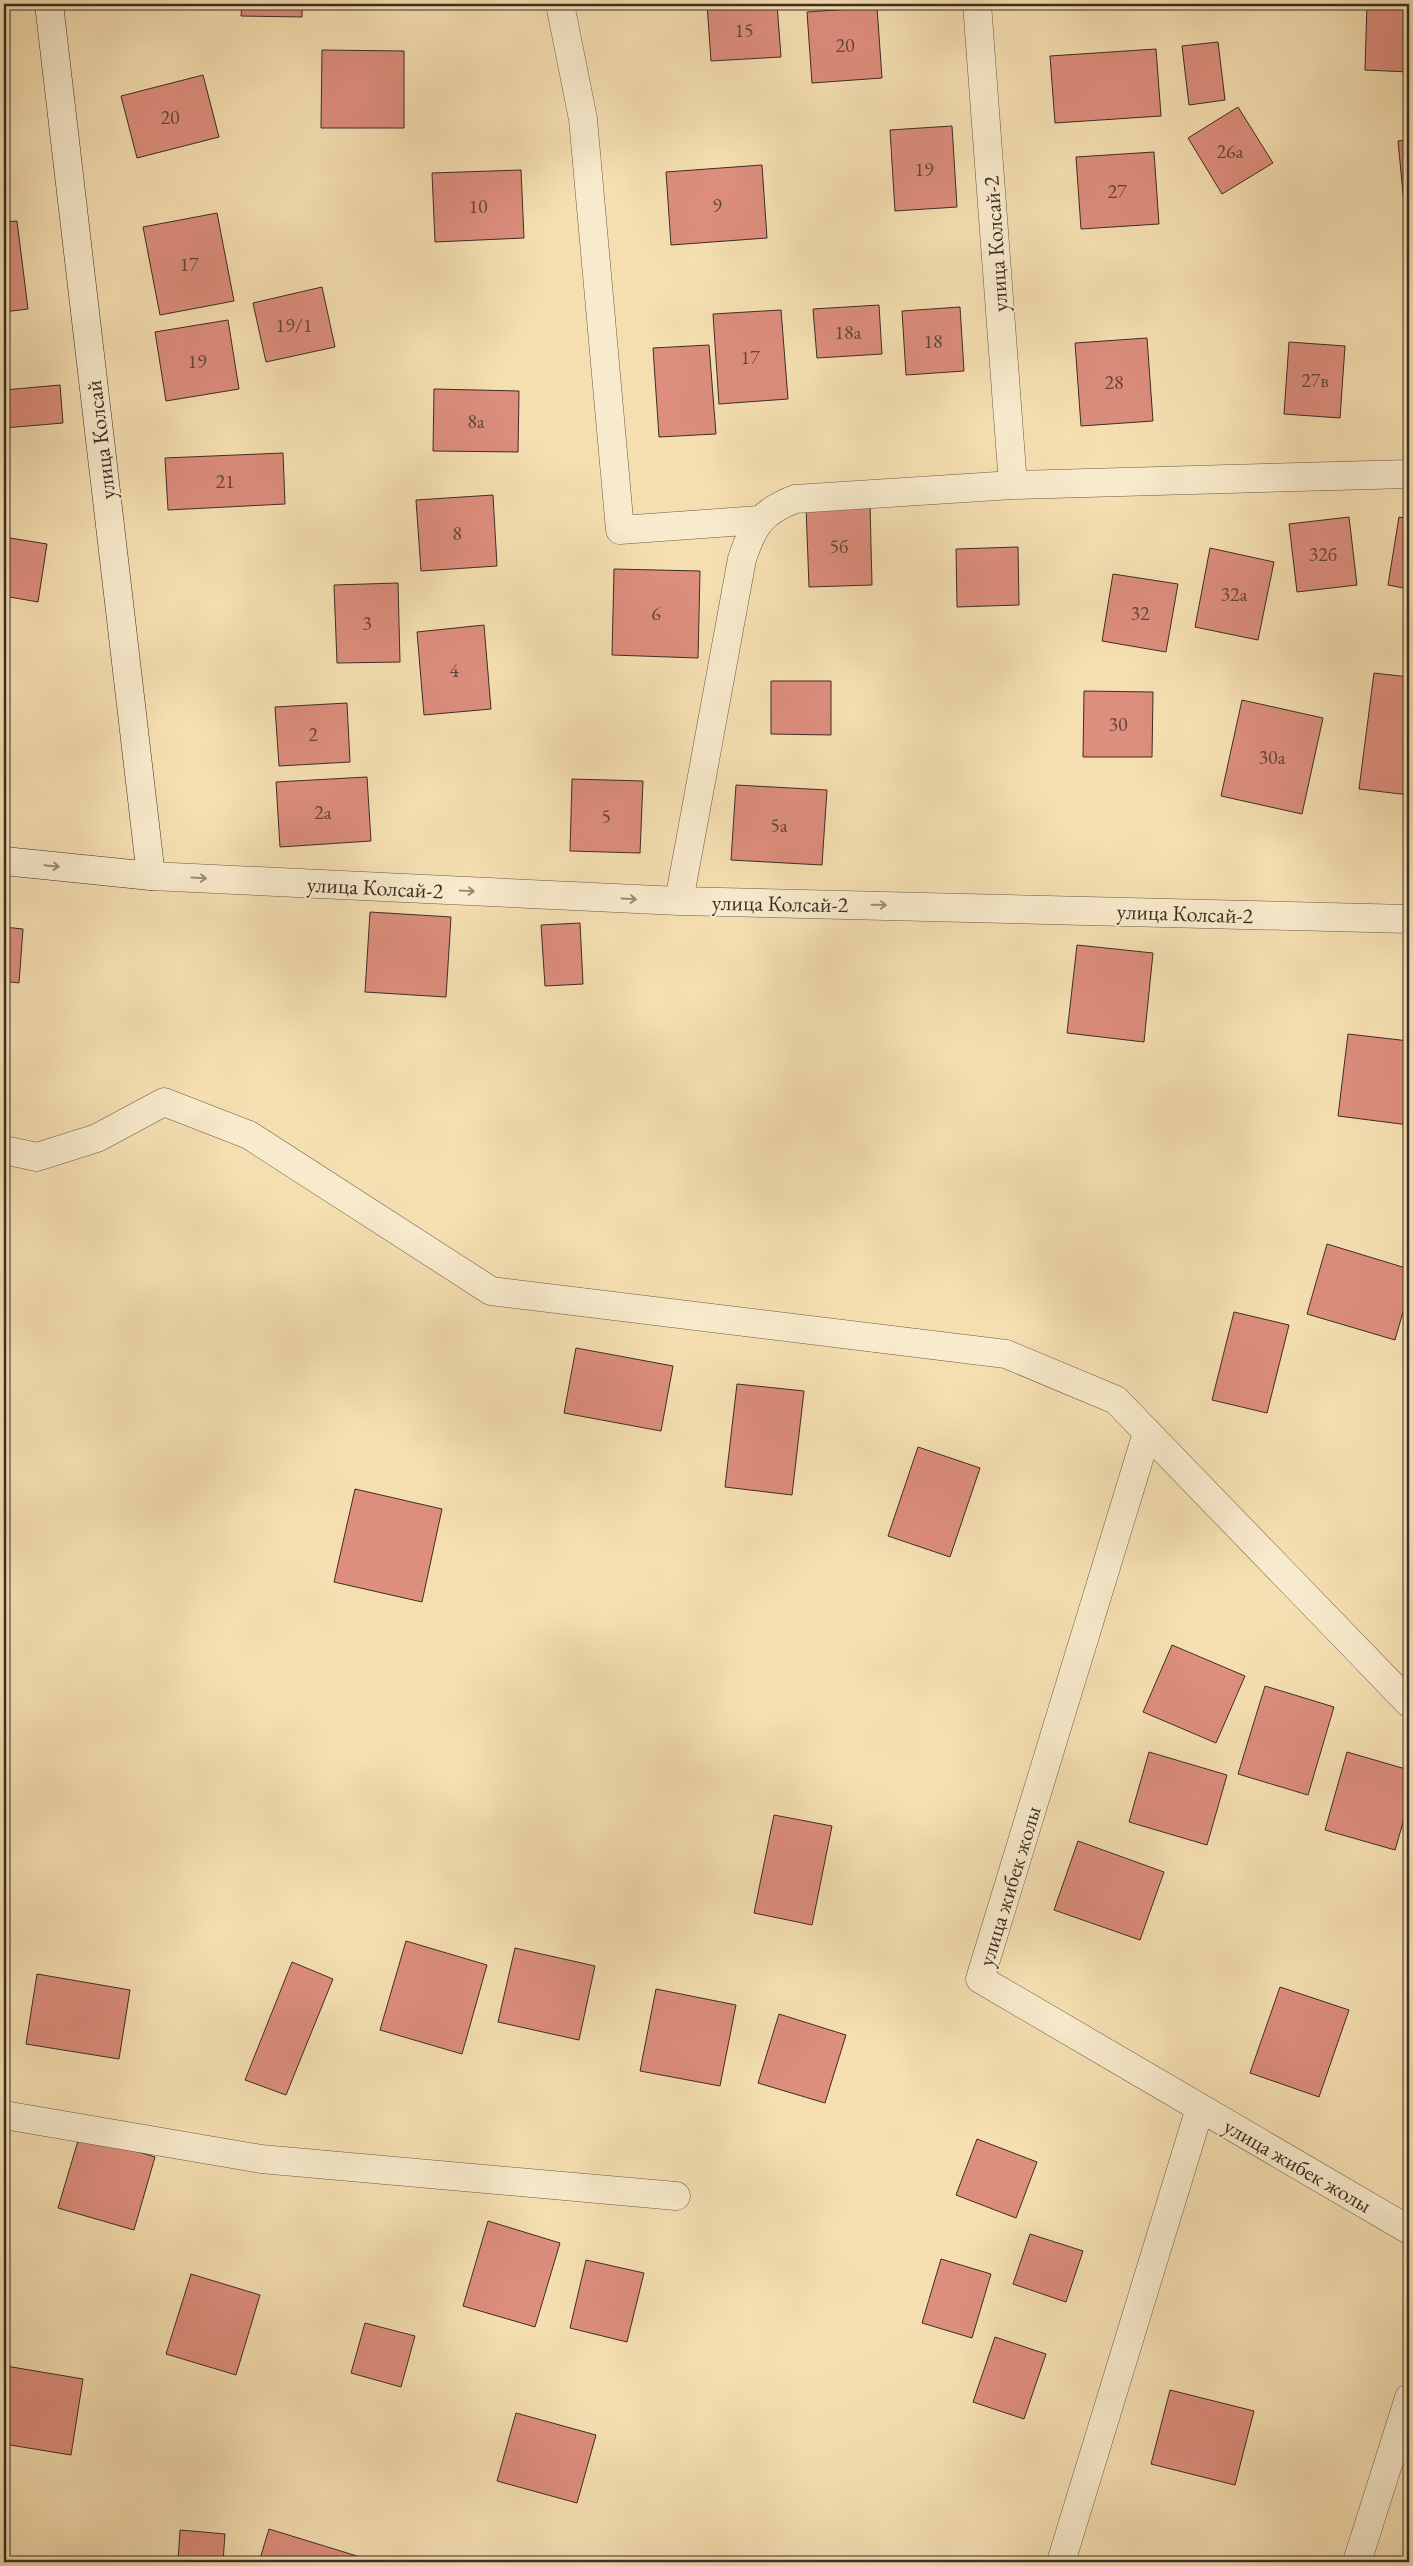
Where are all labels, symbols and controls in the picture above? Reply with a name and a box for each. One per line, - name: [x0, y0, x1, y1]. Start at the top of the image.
- house number: 15: [734, 17, 754, 43]
- house number: 20: [835, 32, 855, 58]
- house number: 20: [160, 104, 180, 130]
- house number: 26а: [1216, 138, 1244, 164]
- house number: 19: [914, 156, 934, 182]
- street label: улица Колсай-2: [976, 174, 1015, 313]
- house number: 27: [1107, 178, 1127, 204]
- house number: 9: [712, 192, 722, 218]
- house number: 10: [468, 193, 488, 219]
- house number: 17: [179, 251, 199, 277]
- house number: 19/1: [276, 312, 312, 338]
- house number: 18а: [834, 319, 862, 345]
- house number: 18: [923, 328, 943, 354]
- house number: 17: [740, 344, 760, 370]
- house number: 19: [187, 348, 207, 374]
- house number: 27в: [1301, 367, 1329, 393]
- house number: 28: [1104, 369, 1124, 395]
- street label: улица Колсай: [79, 378, 122, 501]
- house number: 8а: [467, 408, 485, 434]
- house number: 21: [215, 468, 235, 494]
- house number: 8: [452, 520, 462, 546]
- house number: 5б: [829, 533, 849, 559]
- house number: 32б: [1309, 541, 1337, 567]
- house number: 32а: [1220, 581, 1248, 607]
- house number: 6: [651, 600, 661, 626]
- house number: 32: [1130, 600, 1150, 626]
- house number: 3: [362, 610, 372, 636]
- house number: 4: [449, 657, 459, 683]
- house number: 30: [1108, 711, 1128, 737]
- house number: 2: [308, 721, 318, 747]
- house number: 30а: [1258, 744, 1286, 770]
- house number: 2а: [314, 799, 332, 825]
- house number: 5: [601, 803, 611, 829]
- house number: 5а: [770, 812, 788, 838]
- one-way arrow: [44, 861, 60, 871]
- street label: улица Колсай-2: [306, 869, 444, 906]
- one-way arrow: [191, 874, 207, 883]
- one-way arrow: [458, 886, 474, 896]
- street label: улица Колсай-2: [712, 888, 849, 919]
- one-way arrow: [621, 894, 637, 903]
- street label: улица Колсай-2: [1116, 897, 1254, 930]
- one-way arrow: [870, 900, 887, 910]
- street label: улица жибек жолы: [971, 1803, 1048, 1970]
- street label: улица жибек жолы: [1219, 2111, 1377, 2220]

